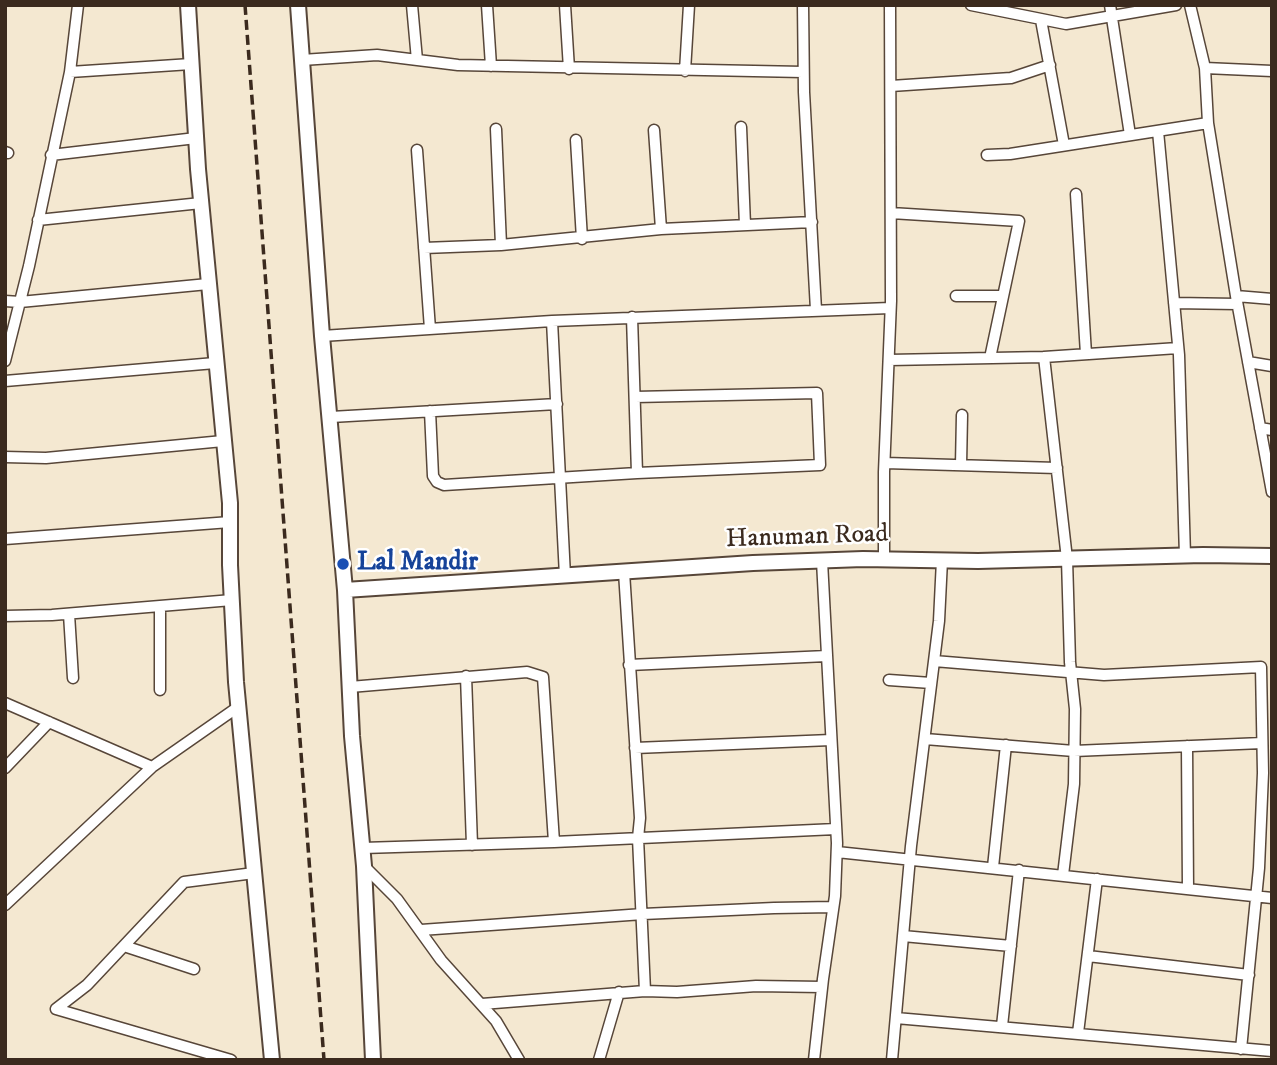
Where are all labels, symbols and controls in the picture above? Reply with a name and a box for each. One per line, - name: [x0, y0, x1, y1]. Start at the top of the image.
- street label: Hanuman Road: [725, 520, 889, 556]
- place label: Lal Mandir: [357, 548, 478, 580]
- marker: Lal Mandir: [335, 556, 351, 572]

